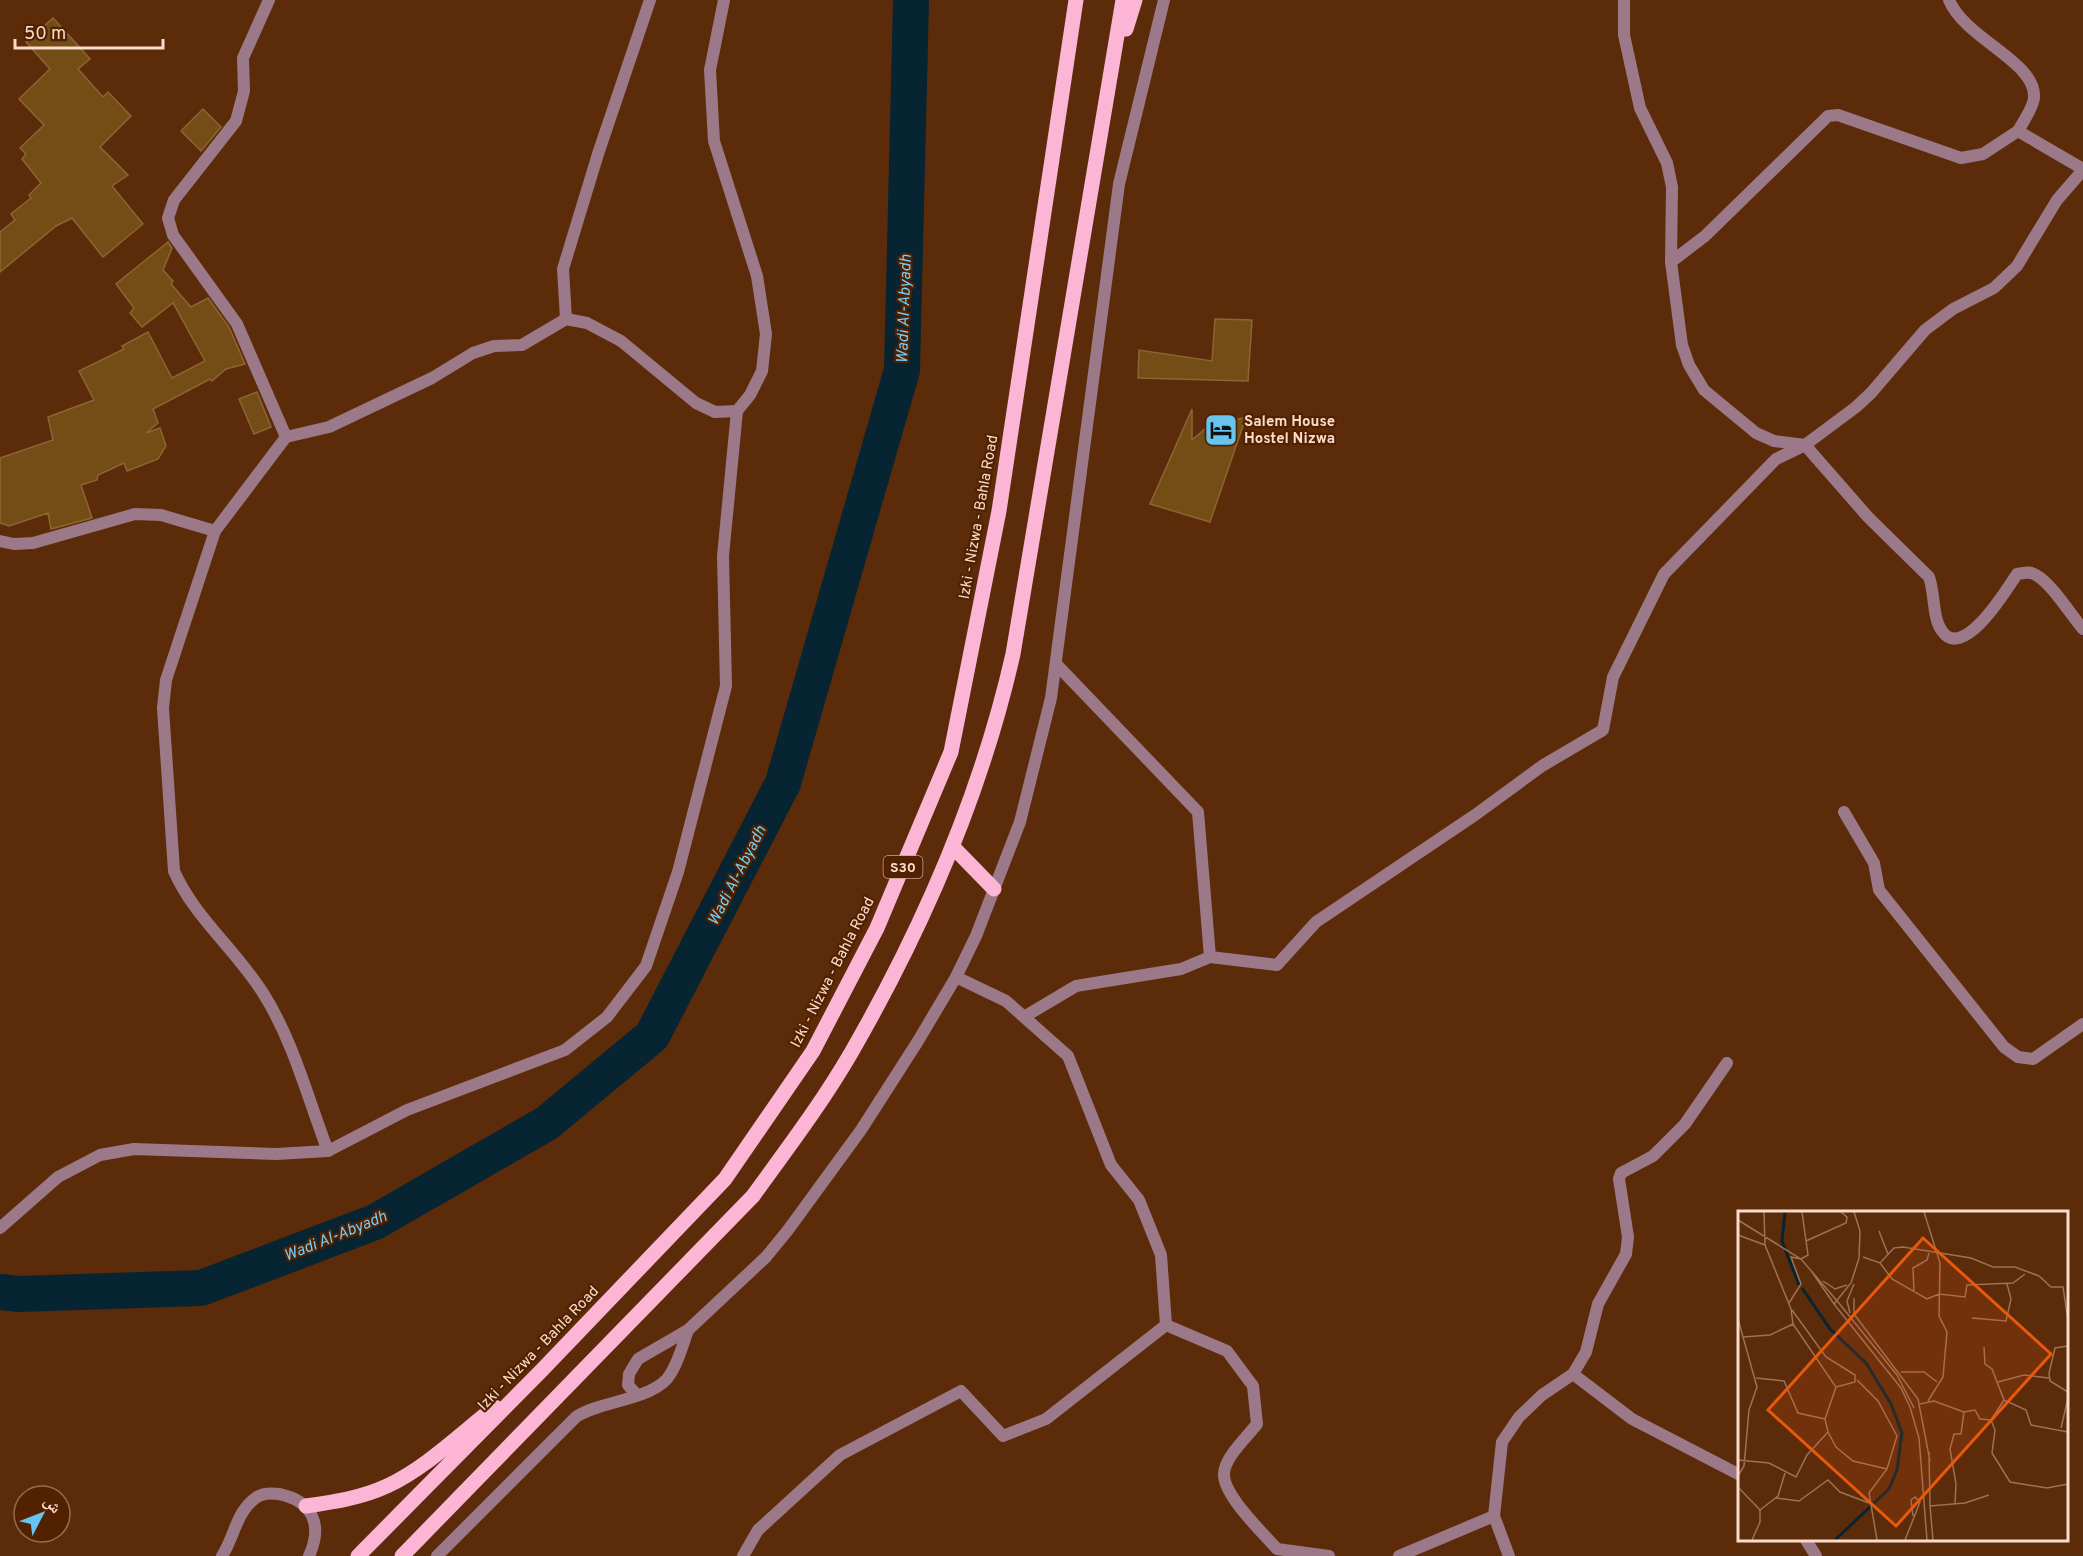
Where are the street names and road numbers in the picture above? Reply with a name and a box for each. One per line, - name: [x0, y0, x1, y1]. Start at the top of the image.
- street label: Izki - Nizwa - Bahla Road: [956, 434, 1003, 601]
- road number: S30: [884, 856, 922, 878]
- street label: Izki - Nizwa - Bahla Road: [787, 894, 880, 1051]
- street label: Izki - Nizwa - Bahla Road: [474, 1283, 604, 1415]

